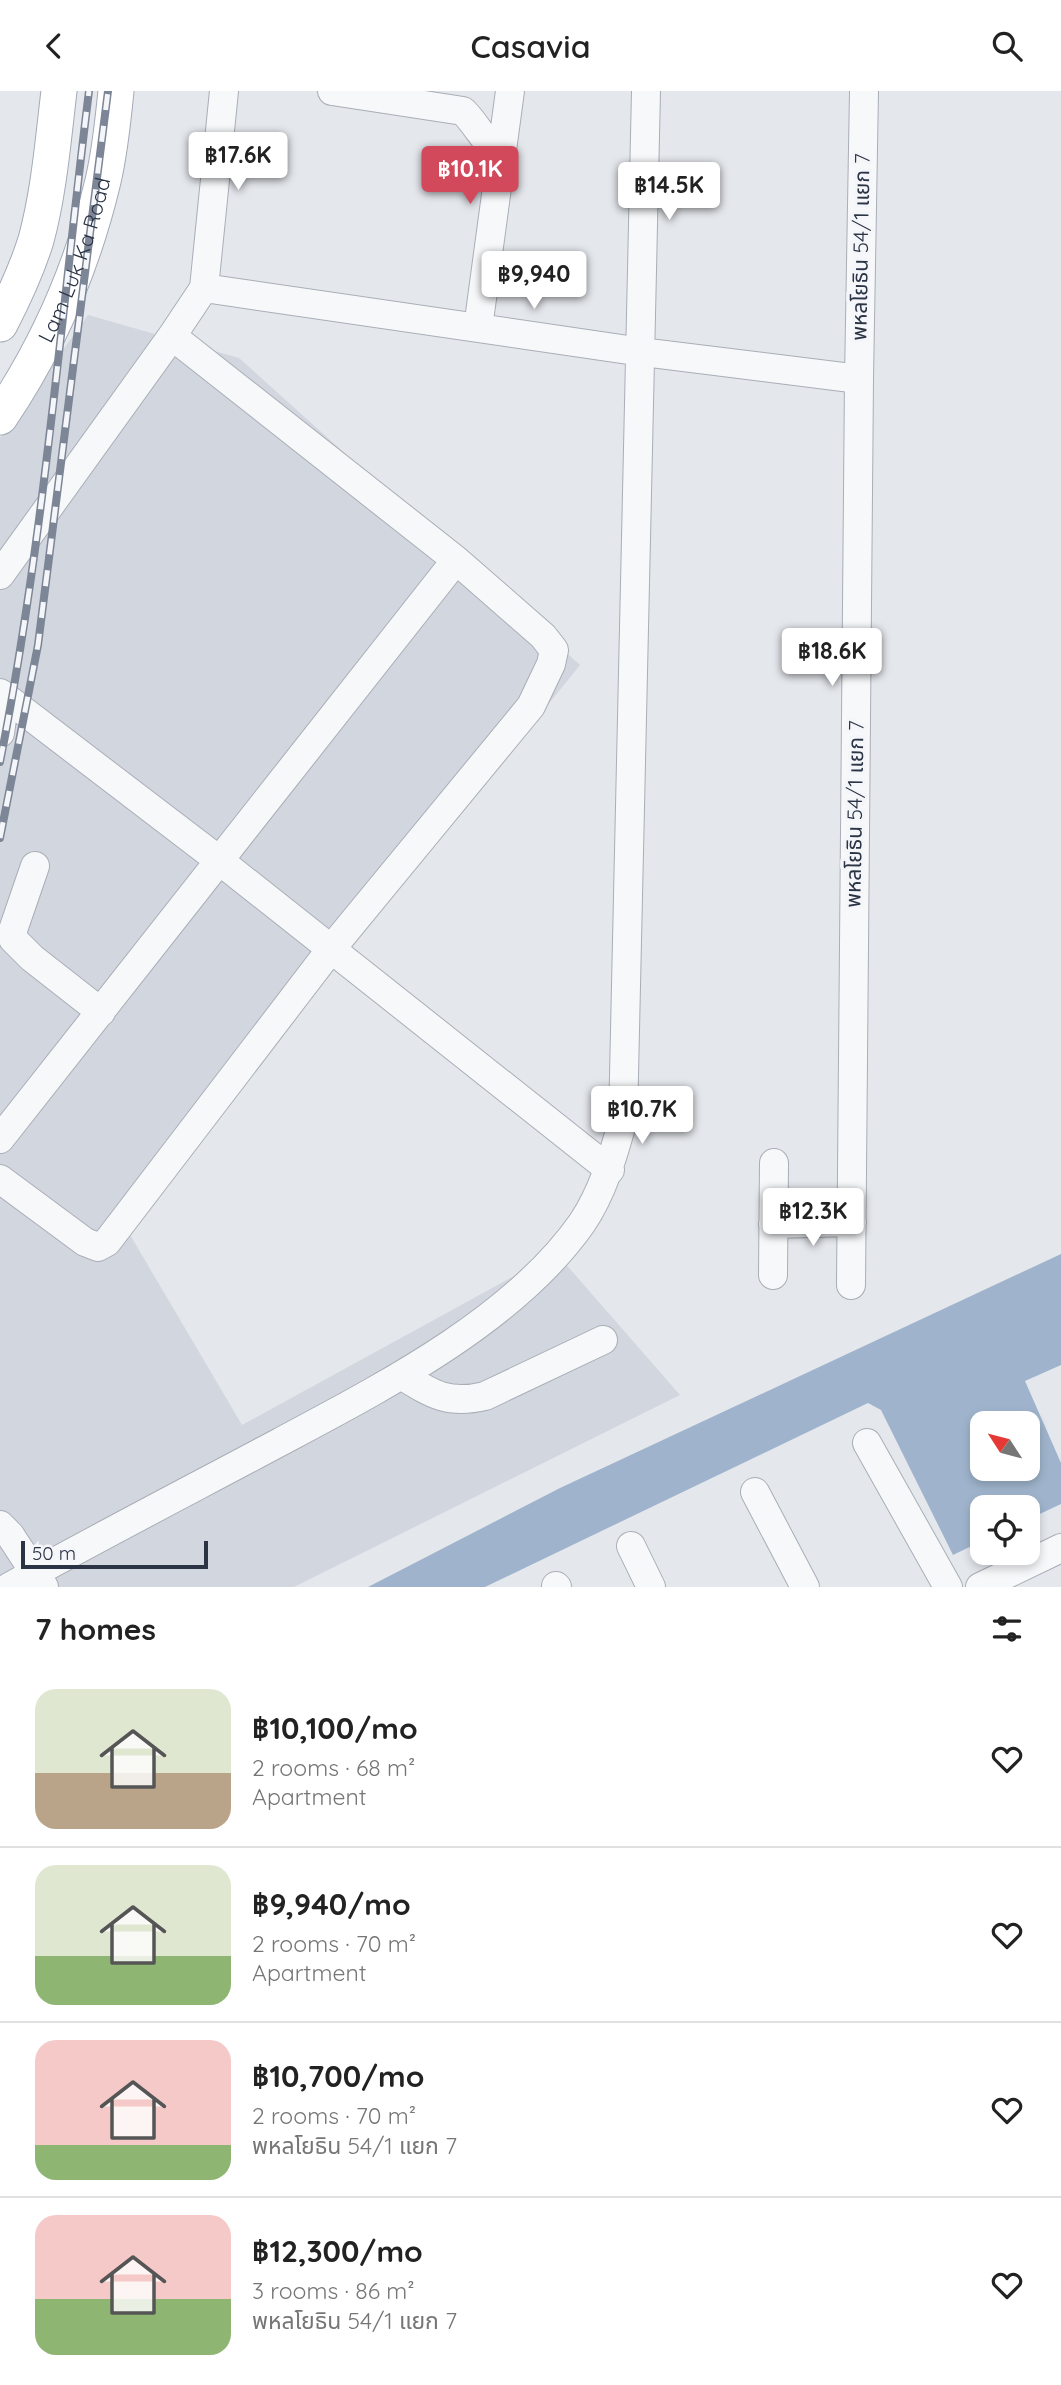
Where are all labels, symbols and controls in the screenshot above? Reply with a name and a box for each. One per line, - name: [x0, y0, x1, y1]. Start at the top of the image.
- text: Casavia: [470, 26, 591, 66]
- icon: back: [35, 27, 73, 65]
- icon: search: [988, 27, 1026, 65]
- pin: ฿17.6K: [181, 133, 295, 192]
- text: ฿17.6K: [205, 140, 271, 169]
- pin: ฿10.1K: [413, 146, 527, 206]
- street label: พหลโยธิน 54/1 แยก 7: [845, 153, 875, 341]
- text: ฿10.1K: [437, 154, 503, 183]
- pin: ฿14.5K: [612, 163, 726, 222]
- text: ฿14.5K: [634, 170, 704, 199]
- street label: Lam Luk Ka Road: [32, 175, 115, 346]
- pin: ฿9,940: [477, 251, 591, 311]
- text: ฿9,940: [497, 259, 571, 288]
- pin: ฿18.6K: [775, 629, 889, 688]
- text: ฿18.6K: [798, 636, 866, 665]
- street label: พหลโยธิน 54/1 แยก 7: [839, 720, 869, 908]
- pin: ฿10.7K: [585, 1087, 699, 1146]
- text: ฿10.7K: [607, 1094, 677, 1123]
- pin: ฿12.3K: [756, 1189, 870, 1248]
- text: ฿12.3K: [779, 1196, 847, 1225]
- north arrow: [970, 1411, 1040, 1481]
- map controls: [970, 1411, 1040, 1565]
- button: locate: [970, 1495, 1040, 1565]
- scale bar: [21, 1538, 208, 1570]
- text: 50 m: [32, 1541, 76, 1565]
- text: 7 homes: [35, 1610, 156, 1648]
- icon: filters: [988, 1610, 1026, 1648]
- text: ฿10,100/mo: [252, 1709, 418, 1747]
- icon: home: [91, 1717, 175, 1801]
- icon: heart: [988, 1740, 1026, 1778]
- text: 2 rooms · 68 m²: [252, 1753, 415, 1782]
- text: Apartment: [252, 1782, 366, 1811]
- text: ฿9,940/mo: [252, 1885, 411, 1923]
- icon: home: [91, 1893, 175, 1977]
- icon: heart: [988, 1916, 1026, 1954]
- text: 2 rooms · 70 m²: [252, 1929, 416, 1958]
- text: Apartment: [252, 1958, 366, 1987]
- text: ฿10,700/mo: [252, 2057, 425, 2095]
- icon: home: [91, 2068, 175, 2152]
- icon: heart: [988, 2091, 1026, 2129]
- text: 2 rooms · 70 m²: [252, 2101, 416, 2130]
- text: พหลโยธิน 54/1 แยก 7: [252, 2131, 457, 2160]
- text: ฿12,300/mo: [252, 2232, 423, 2270]
- icon: home: [91, 2243, 175, 2327]
- icon: heart: [988, 2266, 1026, 2304]
- text: 3 rooms · 86 m²: [252, 2276, 415, 2305]
- text: พหลโยธิน 54/1 แยก 7: [252, 2306, 457, 2335]

